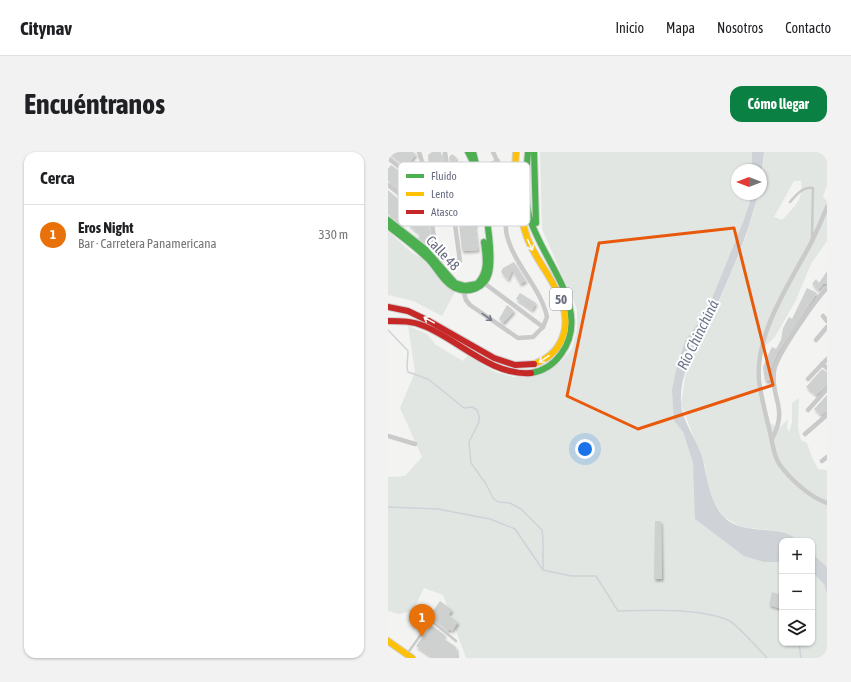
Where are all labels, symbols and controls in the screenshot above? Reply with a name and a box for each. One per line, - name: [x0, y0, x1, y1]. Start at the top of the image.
- text: Citynav: [20, 17, 72, 39]
- text: Inicio: [615, 20, 644, 36]
- text: Mapa: [666, 20, 695, 36]
- text: Nosotros: [717, 20, 763, 36]
- text: Contacto: [785, 20, 831, 36]
- button: Cómo llegar: [730, 86, 827, 122]
- text: Encuéntranos: [24, 88, 165, 120]
- legend: [398, 162, 530, 226]
- north arrow: [731, 164, 767, 200]
- text: Cerca: [40, 168, 75, 188]
- text: Fluido: [431, 170, 457, 182]
- text: Lento: [431, 188, 454, 200]
- text: Atasco: [431, 206, 458, 218]
- text: Eros Night: [78, 219, 134, 236]
- text: 1: [50, 227, 56, 242]
- text: 330 m: [319, 227, 348, 242]
- street label: Calle 48: [423, 232, 463, 274]
- text: Bar · Carretera Panamericana: [78, 236, 217, 251]
- one-way arrow: [527, 239, 534, 251]
- road number: 50: [550, 288, 572, 310]
- water label: Río Chinchiná: [673, 297, 722, 372]
- one-way arrow: [482, 312, 493, 321]
- one-way arrow: [423, 316, 435, 324]
- one-way arrow: [539, 355, 550, 363]
- your location: [575, 439, 595, 459]
- map controls: [779, 538, 815, 646]
- button: +: [779, 538, 815, 574]
- button: −: [779, 574, 815, 610]
- pin: 1: [409, 604, 435, 637]
- button: layers: [779, 610, 815, 646]

